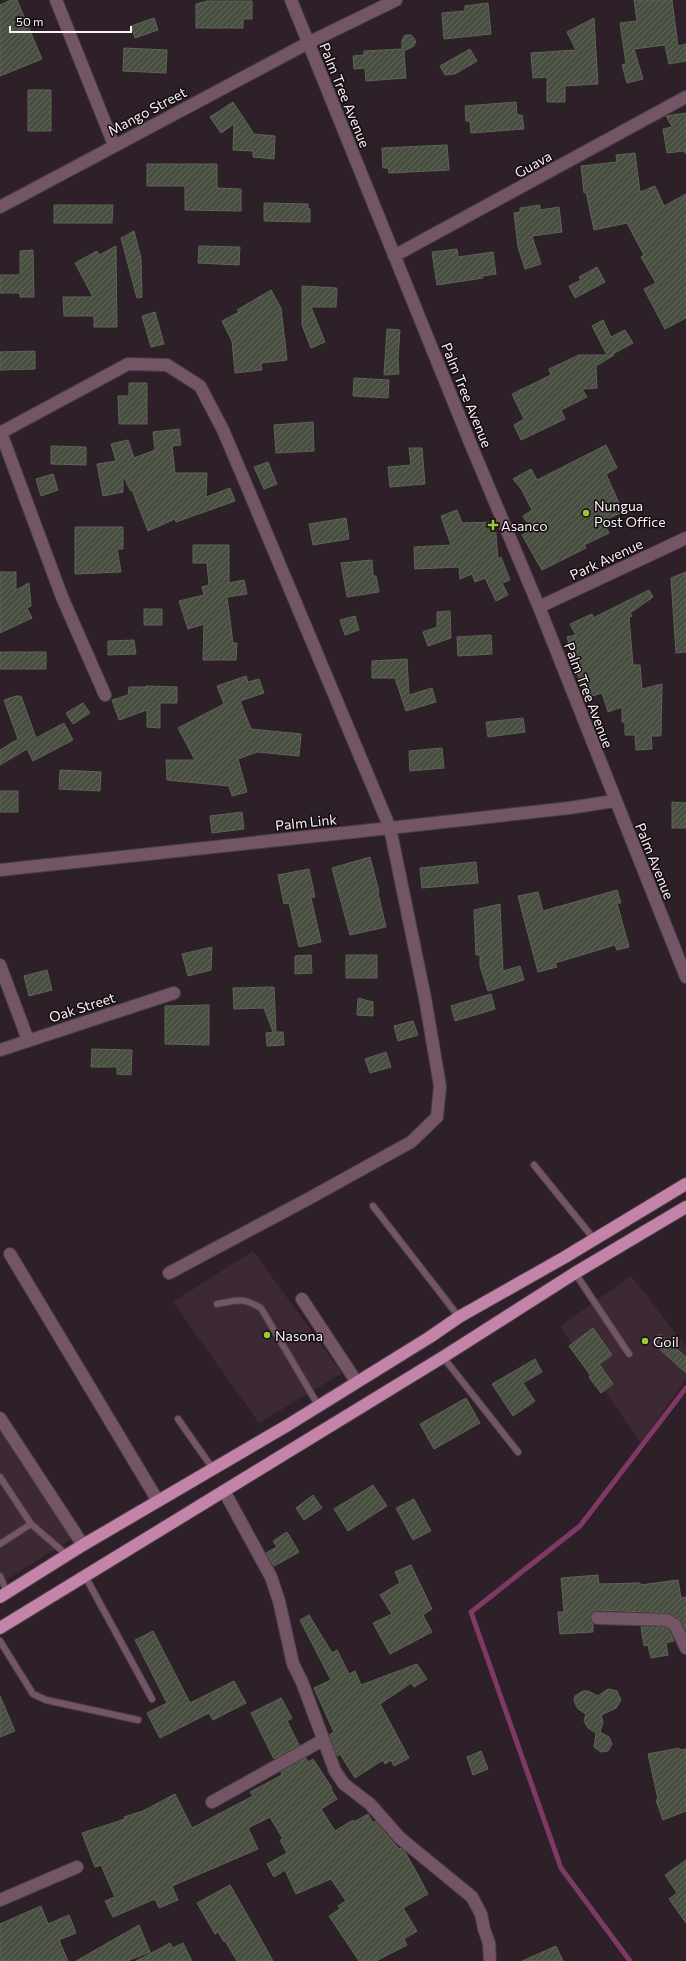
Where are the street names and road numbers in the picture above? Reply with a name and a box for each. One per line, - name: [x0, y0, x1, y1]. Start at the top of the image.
- street label: Palm Tree Avenue: [316, 40, 374, 150]
- street label: Mango Street: [105, 83, 189, 139]
- street label: Guava: [512, 147, 554, 181]
- street label: Palm Tree Avenue: [438, 340, 496, 450]
- street label: Park Avenue: [567, 535, 645, 583]
- street label: Palm Tree Avenue: [561, 640, 617, 750]
- street label: Palm Link: [274, 810, 338, 834]
- street label: Palm Avenue: [632, 820, 678, 902]
- street label: Oak Street: [47, 988, 117, 1026]

